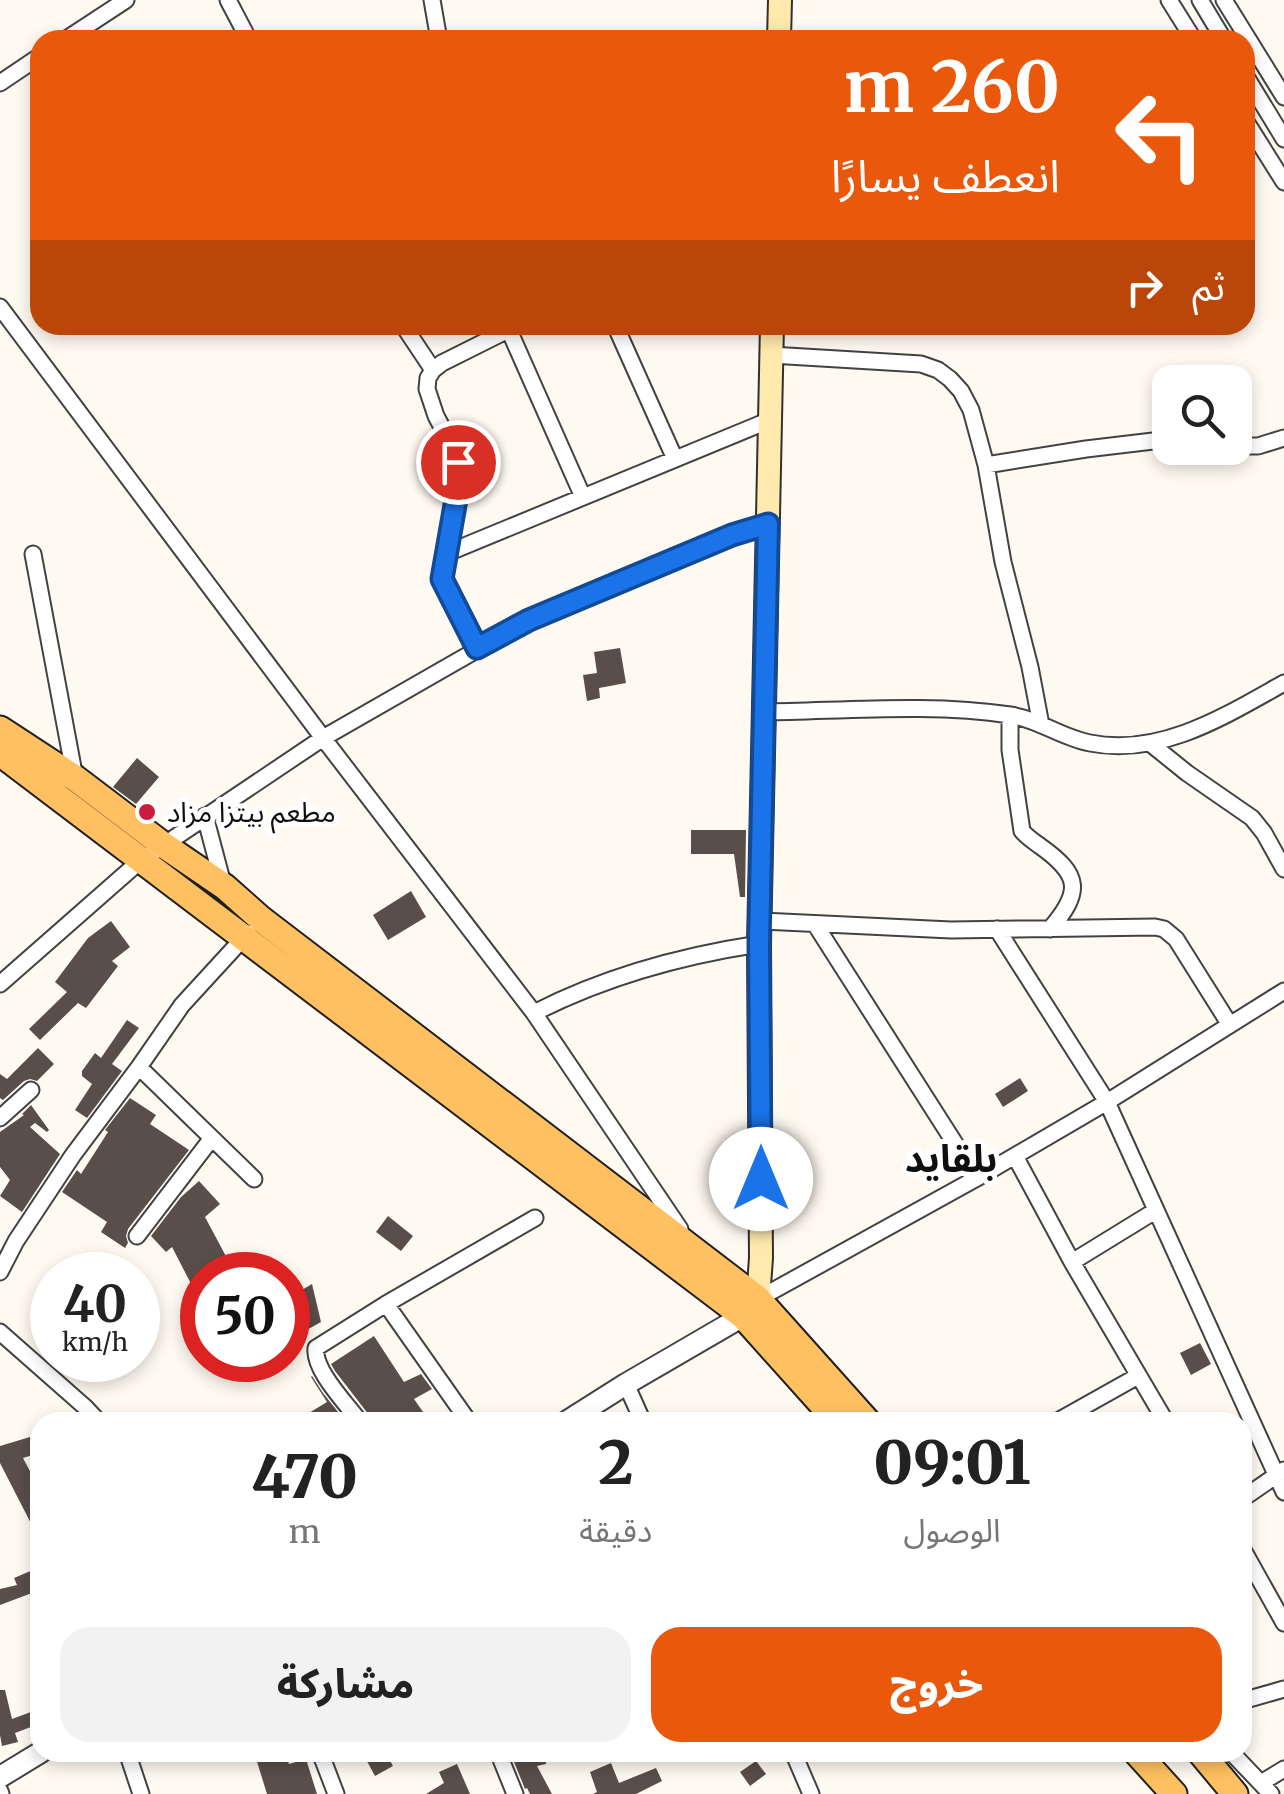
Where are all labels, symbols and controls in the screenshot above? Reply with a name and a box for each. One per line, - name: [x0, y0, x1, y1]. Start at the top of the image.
- text: 260 m: [844, 43, 1060, 131]
- icon: left: [1095, 70, 1225, 200]
- text: انعطف يسارًا: [831, 148, 1060, 204]
- icon: right: [1117, 260, 1172, 315]
- text: ثم: [1192, 263, 1225, 310]
- map controls: [1152, 365, 1252, 465]
- button: search: [1152, 365, 1252, 465]
- pin: [416, 420, 501, 505]
- icon: arrive: [431, 435, 486, 490]
- place label: مطعم بيتزا مزاد: [167, 794, 336, 834]
- marker: مطعم بيتزا مزاد: [136, 801, 158, 823]
- position arrow: [709, 1127, 813, 1231]
- district label: بلقايد: [905, 1135, 997, 1182]
- speed limit sign: 50: [180, 1252, 310, 1382]
- text: 40: [63, 1273, 127, 1336]
- text: km/h: [62, 1326, 128, 1358]
- text: 2: [598, 1425, 633, 1500]
- text: 09:01: [873, 1425, 1031, 1500]
- text: 470: [251, 1439, 358, 1514]
- text: دقيقة: [579, 1511, 652, 1551]
- text: الوصول: [903, 1511, 1001, 1551]
- text: m: [289, 1512, 321, 1552]
- button: مشاركة: [60, 1627, 631, 1742]
- button: خروج: [651, 1627, 1222, 1742]

